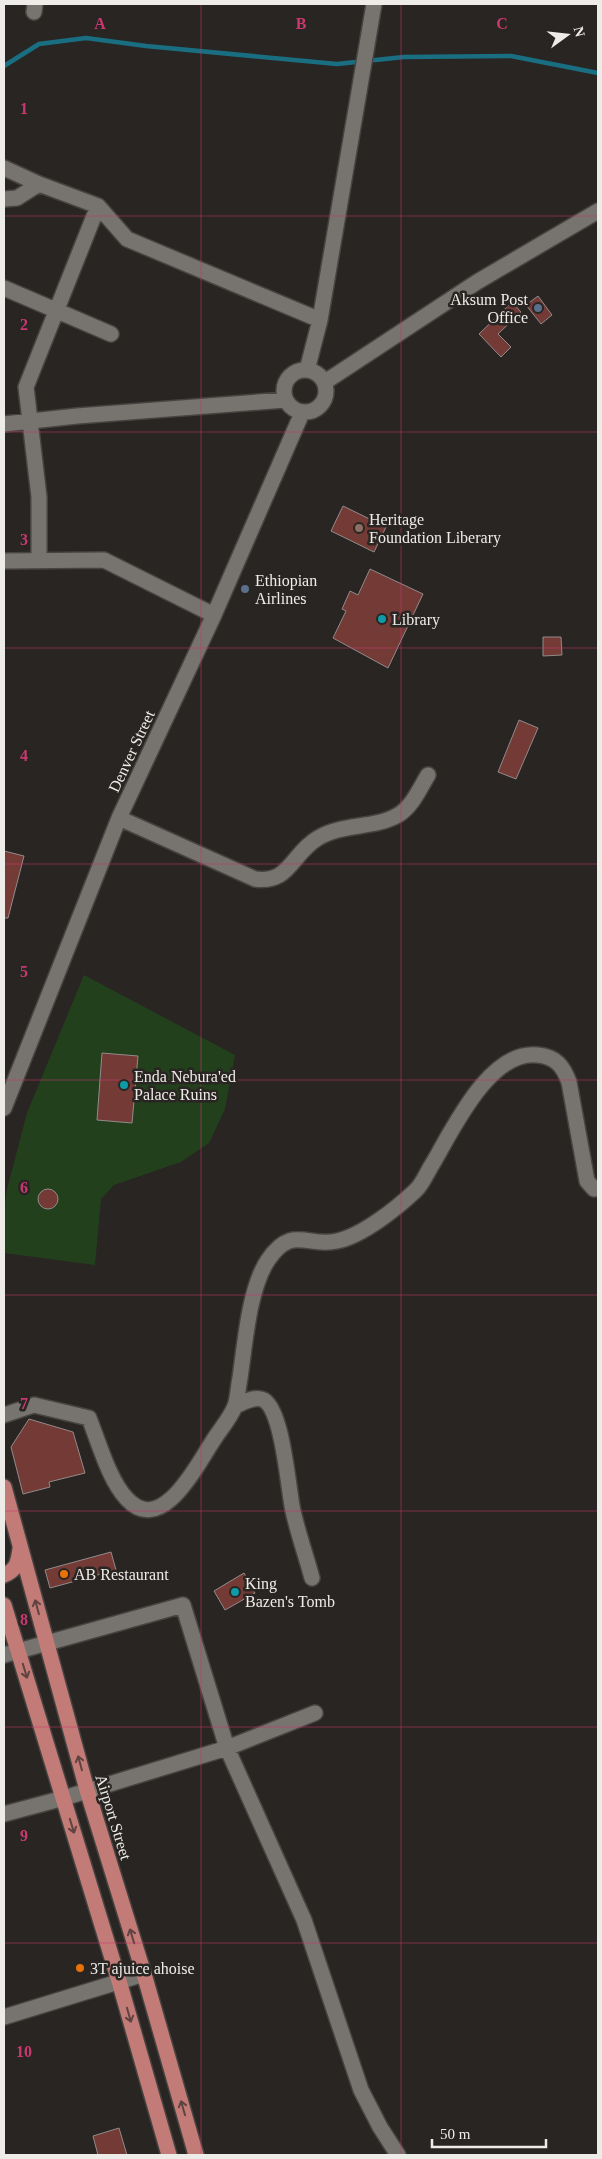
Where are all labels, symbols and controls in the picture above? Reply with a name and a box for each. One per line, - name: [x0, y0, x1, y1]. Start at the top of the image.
- north arrow: [542, 10, 592, 60]
- text: A: [94, 15, 106, 32]
- text: B: [296, 15, 307, 32]
- text: C: [496, 15, 508, 32]
- text: N: [571, 25, 588, 39]
- text: 1: [20, 100, 28, 117]
- place label: Aksum Post Office: [450, 291, 529, 326]
- marker: Aksum Post Office: [532, 302, 544, 314]
- text: 2: [20, 316, 28, 333]
- place label: Heritage Foundation Liberary: [369, 511, 501, 547]
- marker: Heritage Foundation Liberary: [353, 522, 365, 534]
- text: 3: [20, 531, 28, 548]
- place label: Ethiopian Airlines: [255, 572, 317, 607]
- marker: Ethiopian Airlines: [239, 583, 251, 595]
- place label: Library: [392, 611, 440, 629]
- marker: Library: [376, 613, 388, 625]
- street label: Denver Street: [105, 707, 158, 795]
- text: 4: [20, 747, 28, 764]
- text: 5: [20, 963, 28, 980]
- place label: Enda Nebura'ed Palace Ruins: [134, 1068, 236, 1103]
- marker: Enda Nebura'ed Palace Ruins: [118, 1079, 130, 1091]
- text: 6: [20, 1179, 28, 1196]
- text: 7: [20, 1395, 28, 1412]
- place label: AB Restaurant: [74, 1566, 169, 1583]
- marker: AB Restaurant: [58, 1568, 70, 1580]
- place label: King Bazen's Tomb: [245, 1575, 335, 1610]
- marker: King Bazen's Tomb: [229, 1586, 241, 1598]
- one-way arrow: [31, 1599, 41, 1615]
- text: 8: [20, 1611, 28, 1628]
- one-way arrow: [20, 1662, 30, 1678]
- one-way arrow: [74, 1756, 84, 1772]
- street label: Airport Street: [92, 1772, 135, 1863]
- one-way arrow: [68, 1818, 78, 1834]
- text: 9: [20, 1827, 28, 1844]
- one-way arrow: [127, 1928, 137, 1944]
- place label: 3T ajuice ahoise: [90, 1960, 195, 1978]
- marker: 3T ajuice ahoise: [74, 1962, 86, 1974]
- one-way arrow: [125, 2007, 134, 2023]
- text: 10: [16, 2043, 32, 2060]
- one-way arrow: [177, 2101, 187, 2117]
- scale bar: [432, 2116, 546, 2148]
- text: 50 m: [440, 2126, 471, 2142]

